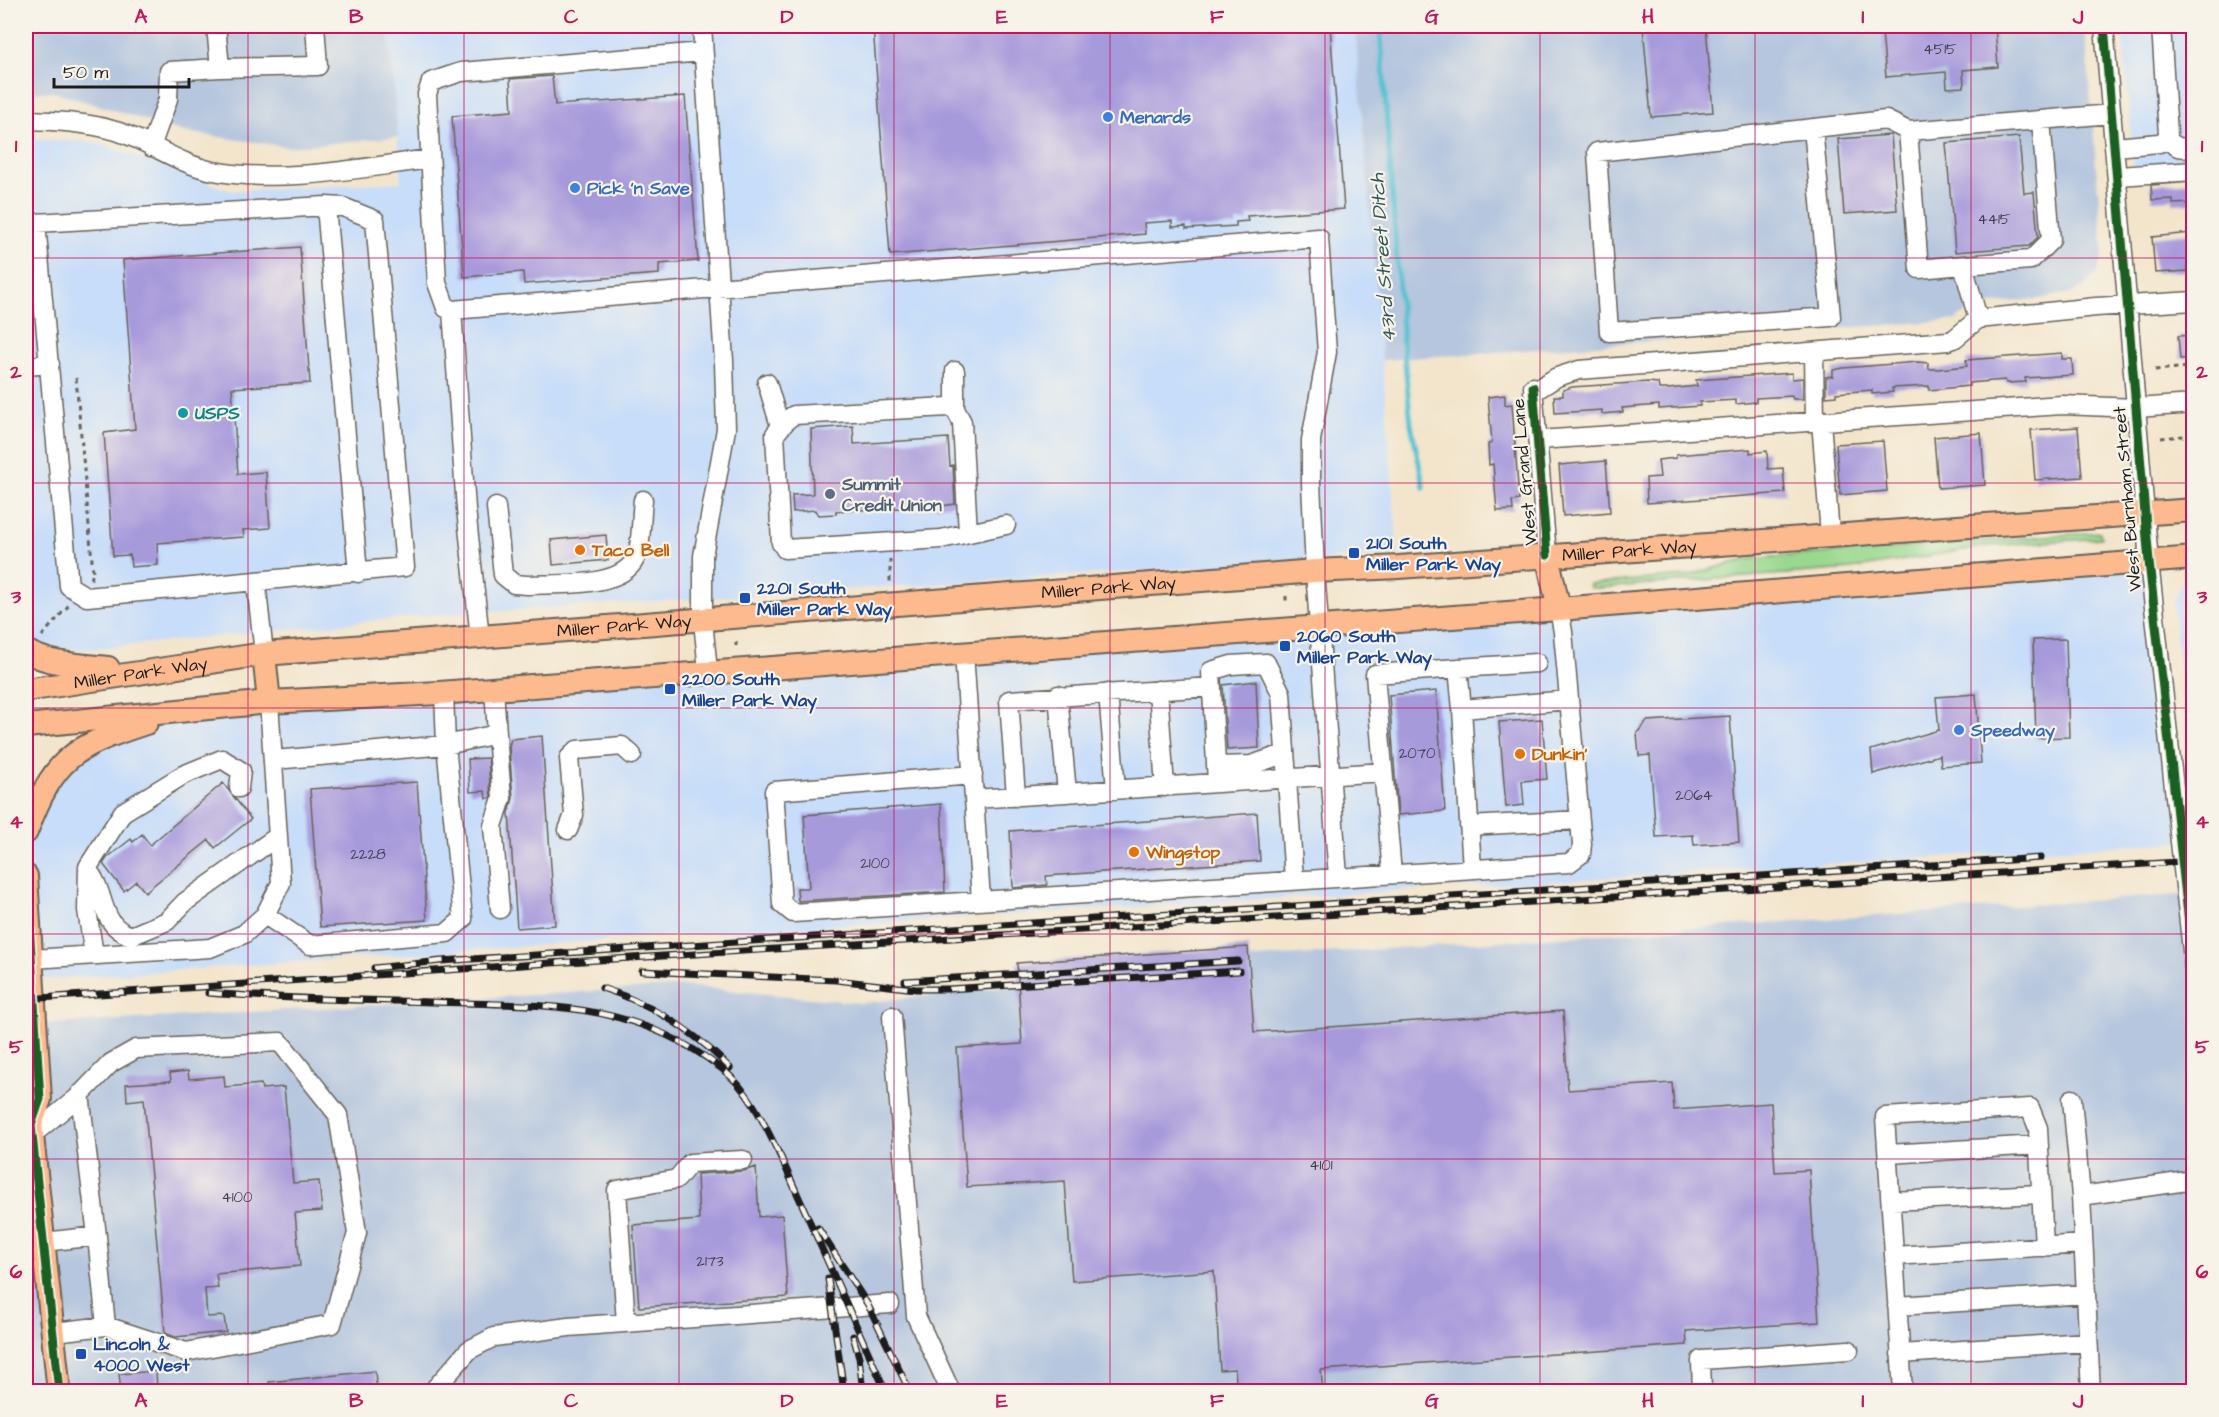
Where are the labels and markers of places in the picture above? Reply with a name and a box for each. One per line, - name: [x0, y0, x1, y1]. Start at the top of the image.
- place label: Menards: [1120, 105, 1191, 130]
- marker: Menards: [1101, 110, 1115, 124]
- place label: Pick 'n Save: [587, 176, 690, 201]
- marker: Pick 'n Save: [568, 181, 582, 195]
- place label: USPS: [195, 401, 240, 426]
- marker: USPS: [176, 406, 190, 420]
- place label: Summit Credit Union: [841, 472, 942, 518]
- marker: Summit Credit Union: [823, 487, 837, 501]
- place label: 2101 South Miller Park Way: [1365, 531, 1501, 578]
- place label: Taco Bell: [591, 538, 669, 563]
- marker: Taco Bell: [573, 543, 587, 557]
- marker: 2101 South Miller Park Way: [1347, 546, 1361, 560]
- place label: 2201 South Miller Park Way: [756, 576, 892, 623]
- marker: 2201 South Miller Park Way: [738, 591, 752, 605]
- place label: 2060 South Miller Park Way: [1296, 624, 1432, 671]
- marker: 2060 South Miller Park Way: [1278, 639, 1292, 653]
- place label: 2200 South Miller Park Way: [681, 667, 817, 714]
- marker: 2200 South Miller Park Way: [663, 682, 677, 696]
- place label: Speedway: [1970, 718, 2055, 744]
- marker: Speedway: [1952, 723, 1966, 737]
- place label: Dunkin': [1532, 742, 1588, 767]
- marker: Dunkin': [1513, 747, 1527, 761]
- place label: Wingstop: [1145, 840, 1220, 866]
- marker: Wingstop: [1127, 845, 1141, 859]
- place label: Lincoln & 4000 West: [93, 1332, 190, 1378]
- marker: Lincoln & 4000 West: [74, 1347, 88, 1361]

